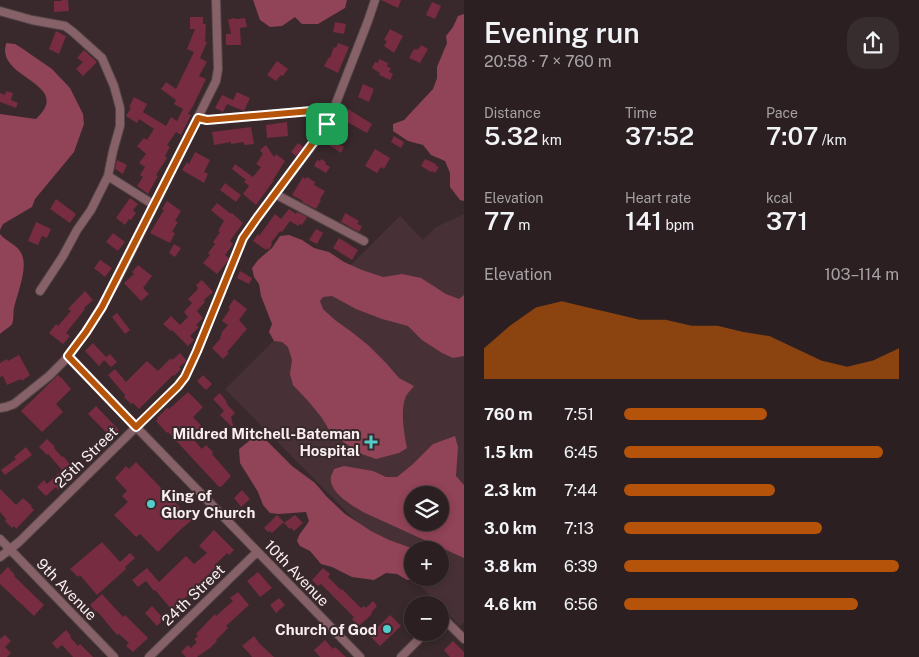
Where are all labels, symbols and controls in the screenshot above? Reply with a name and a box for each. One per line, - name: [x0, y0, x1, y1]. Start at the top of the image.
- text: Evening run: [484, 16, 640, 49]
- button: share: [847, 17, 899, 69]
- text: 20:58 · 7 × 760 m: [484, 52, 612, 71]
- pin: [306, 103, 348, 145]
- text: Distance: [484, 105, 541, 121]
- text: Time: [625, 105, 657, 121]
- text: Pace: [766, 105, 798, 121]
- icon: arrive: [313, 110, 341, 138]
- text: 5.32: [484, 121, 538, 151]
- text: 37:52: [625, 121, 694, 151]
- text: 7:07: [766, 121, 818, 151]
- text: km: [538, 132, 562, 148]
- text: /km: [818, 132, 847, 148]
- text: Elevation: [484, 190, 543, 206]
- text: Heart rate: [625, 190, 691, 206]
- text: kcal: [766, 190, 793, 206]
- text: 77: [484, 206, 515, 236]
- text: 141: [625, 206, 662, 236]
- text: 371: [766, 206, 808, 236]
- text: m: [515, 217, 530, 233]
- text: bpm: [662, 217, 694, 233]
- text: Elevation: [484, 265, 552, 284]
- text: 103–114 m: [824, 265, 899, 284]
- text: 760 m: [484, 405, 533, 424]
- text: 7:51: [564, 405, 594, 424]
- street label: 25th Street: [51, 423, 121, 491]
- place label: Mildred Mitchell-Bateman Hospital: [173, 425, 360, 459]
- marker: Mildred Mitchell-Bateman Hospital: [364, 435, 378, 449]
- text: 1.5 km: [484, 443, 533, 462]
- text: 6:45: [564, 443, 598, 462]
- text: 2.3 km: [484, 481, 536, 500]
- text: 7:44: [564, 481, 597, 500]
- map controls: [404, 486, 449, 641]
- button: layers: [404, 486, 449, 531]
- place label: King of Glory Church: [161, 487, 256, 521]
- marker: King of Glory Church: [145, 498, 157, 510]
- text: 3.0 km: [484, 519, 536, 538]
- text: 7:13: [564, 519, 594, 538]
- street label: 10th Avenue: [261, 537, 333, 609]
- button: +: [404, 541, 449, 586]
- street label: 9th Avenue: [33, 555, 101, 623]
- text: 3.8 km: [484, 557, 537, 576]
- text: 6:39: [564, 557, 598, 576]
- street label: 24th Street: [158, 561, 228, 629]
- text: 4.6 km: [484, 595, 537, 614]
- text: 6:56: [564, 595, 598, 614]
- button: −: [404, 596, 449, 641]
- place label: Church of God: [275, 621, 377, 638]
- marker: Church of God: [381, 623, 393, 635]

